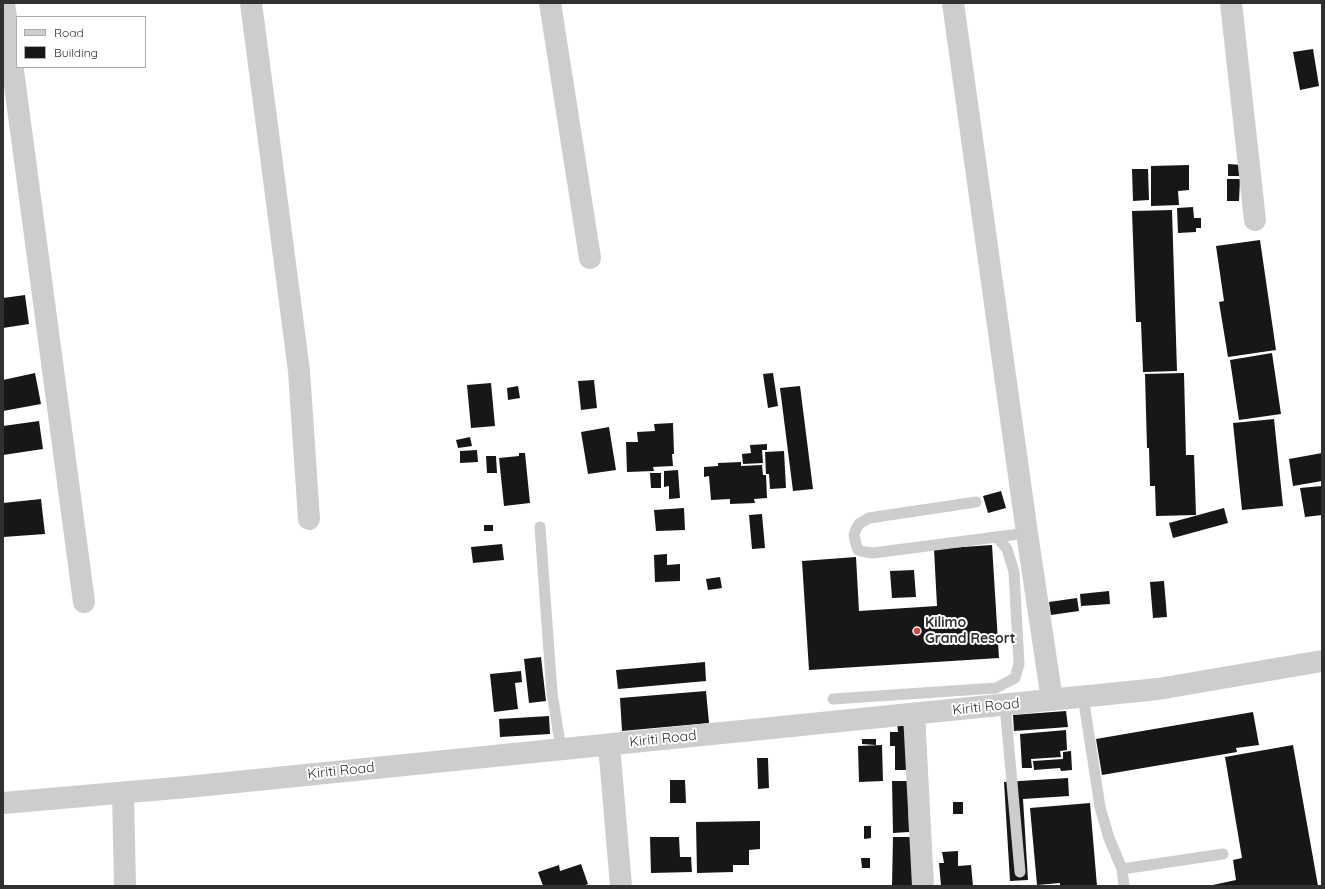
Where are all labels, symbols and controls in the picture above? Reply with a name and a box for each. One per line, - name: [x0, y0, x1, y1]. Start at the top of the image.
- legend: [16, 16, 146, 68]
- text: Road: [54, 25, 84, 40]
- text: Building: [54, 45, 98, 60]
- place label: Kilimo Grand Resort: [925, 615, 1016, 648]
- marker: Kilimo Grand Resort: [912, 626, 922, 636]
- street label: Kiriti Road: [952, 695, 1020, 719]
- street label: Kiriti Road: [629, 727, 697, 751]
- street label: Kiriti Road: [307, 759, 375, 783]

